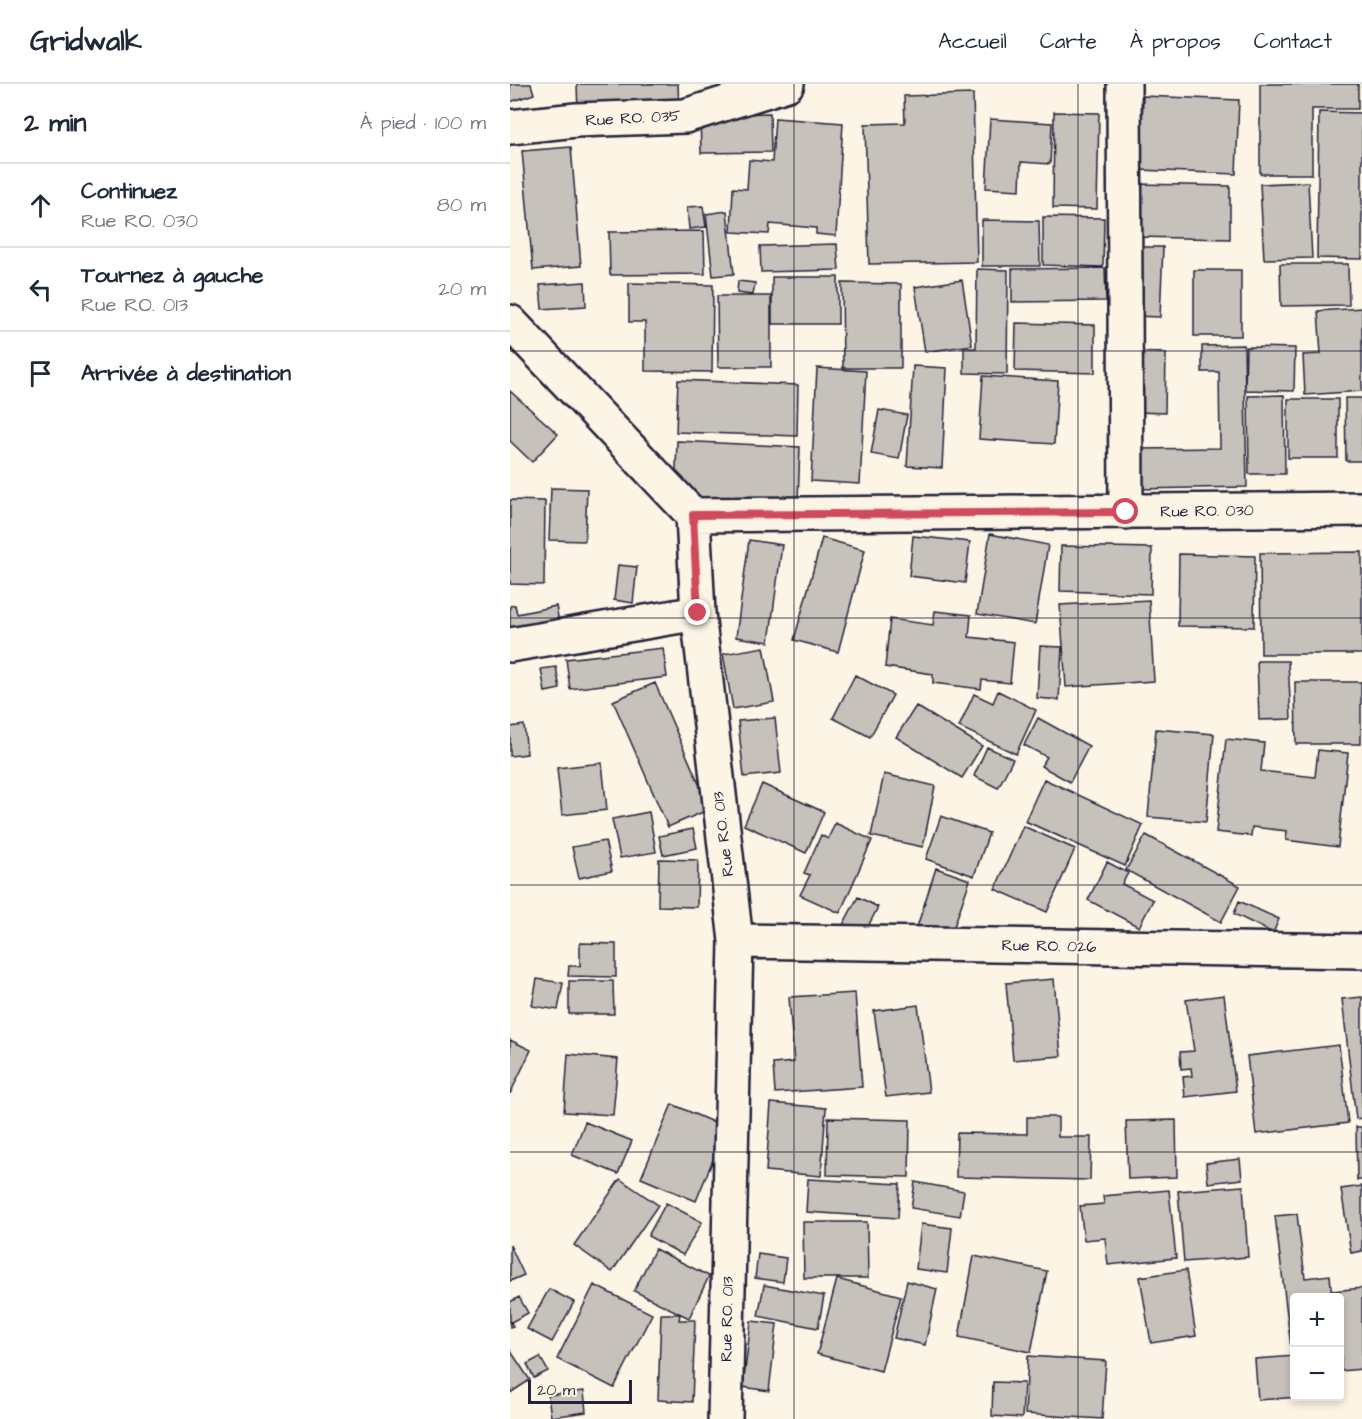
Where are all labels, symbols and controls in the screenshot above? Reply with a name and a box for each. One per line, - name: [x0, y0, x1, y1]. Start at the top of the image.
- text: Gridwalk: [30, 22, 142, 61]
- text: Accueil: [938, 27, 1007, 56]
- text: Carte: [1040, 27, 1097, 56]
- text: À propos: [1130, 27, 1221, 56]
- text: Contact: [1254, 27, 1332, 56]
- street label: Rue RO. 035: [585, 104, 682, 131]
- text: 2 min: [24, 105, 86, 141]
- text: À pied · 100 m: [360, 109, 486, 137]
- text: Continuez: [81, 176, 177, 207]
- icon: ahead: [24, 189, 57, 222]
- text: 80 m: [437, 191, 486, 219]
- text: Rue RO. 030: [81, 207, 198, 235]
- text: Tournez à gauche: [81, 260, 263, 291]
- icon: left: [24, 273, 57, 306]
- text: 20 m: [438, 275, 486, 303]
- text: Rue RO. 013: [81, 291, 188, 319]
- icon: arrive: [24, 357, 57, 390]
- text: Arrivée à destination: [81, 358, 291, 389]
- route start: [1112, 498, 1138, 524]
- street label: Rue RO. 030: [1160, 499, 1254, 523]
- route end: [684, 599, 710, 625]
- street label: Rue RO. 013: [707, 790, 739, 878]
- street label: Rue RO. 026: [1001, 934, 1097, 958]
- street label: Rue RO. 013: [715, 1276, 739, 1362]
- map controls: [1290, 1293, 1344, 1401]
- button: +: [1290, 1293, 1344, 1347]
- button: −: [1290, 1347, 1344, 1401]
- scale bar: [528, 1377, 632, 1404]
- text: 20 m: [537, 1379, 575, 1401]

